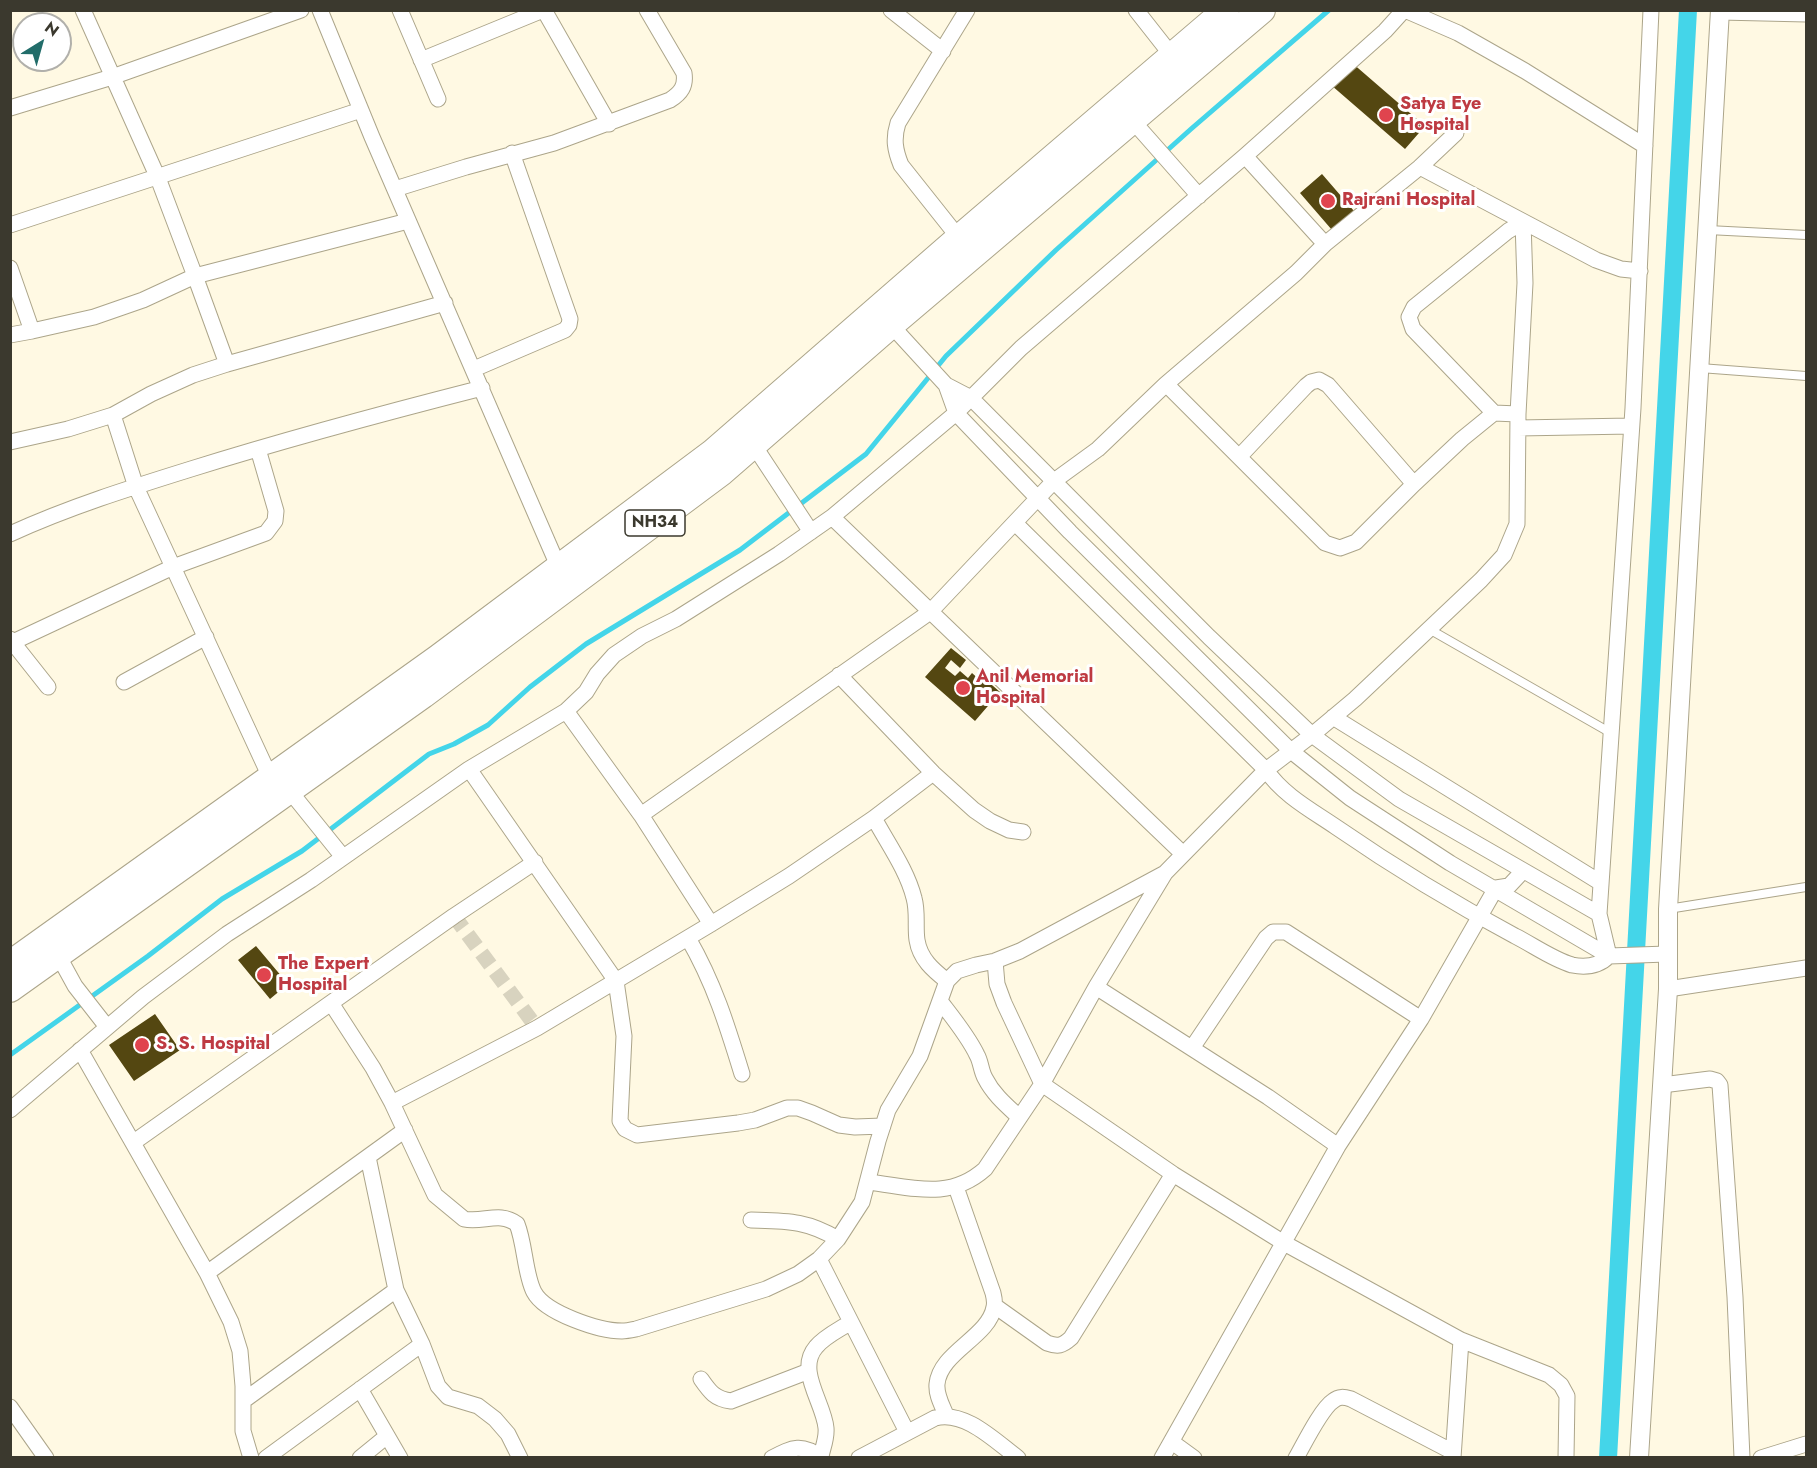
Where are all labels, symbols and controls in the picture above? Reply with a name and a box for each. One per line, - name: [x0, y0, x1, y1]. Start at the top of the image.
- north arrow: [12, 12, 72, 72]
- text: N: [40, 16, 64, 42]
- place label: Satya Eye Hospital: [1400, 94, 1481, 136]
- marker: Satya Eye Hospital: [1377, 106, 1395, 124]
- place label: Rajrani Hospital: [1342, 190, 1475, 212]
- marker: Rajrani Hospital: [1319, 192, 1337, 210]
- road number: NH34: [625, 510, 685, 536]
- place label: Anil Memorial Hospital: [976, 667, 1093, 710]
- marker: Anil Memorial Hospital: [954, 679, 972, 697]
- place label: The Expert Hospital: [278, 954, 369, 996]
- marker: The Expert Hospital: [255, 966, 273, 984]
- place label: S. S. Hospital: [156, 1034, 270, 1056]
- marker: S. S. Hospital: [133, 1036, 151, 1054]

